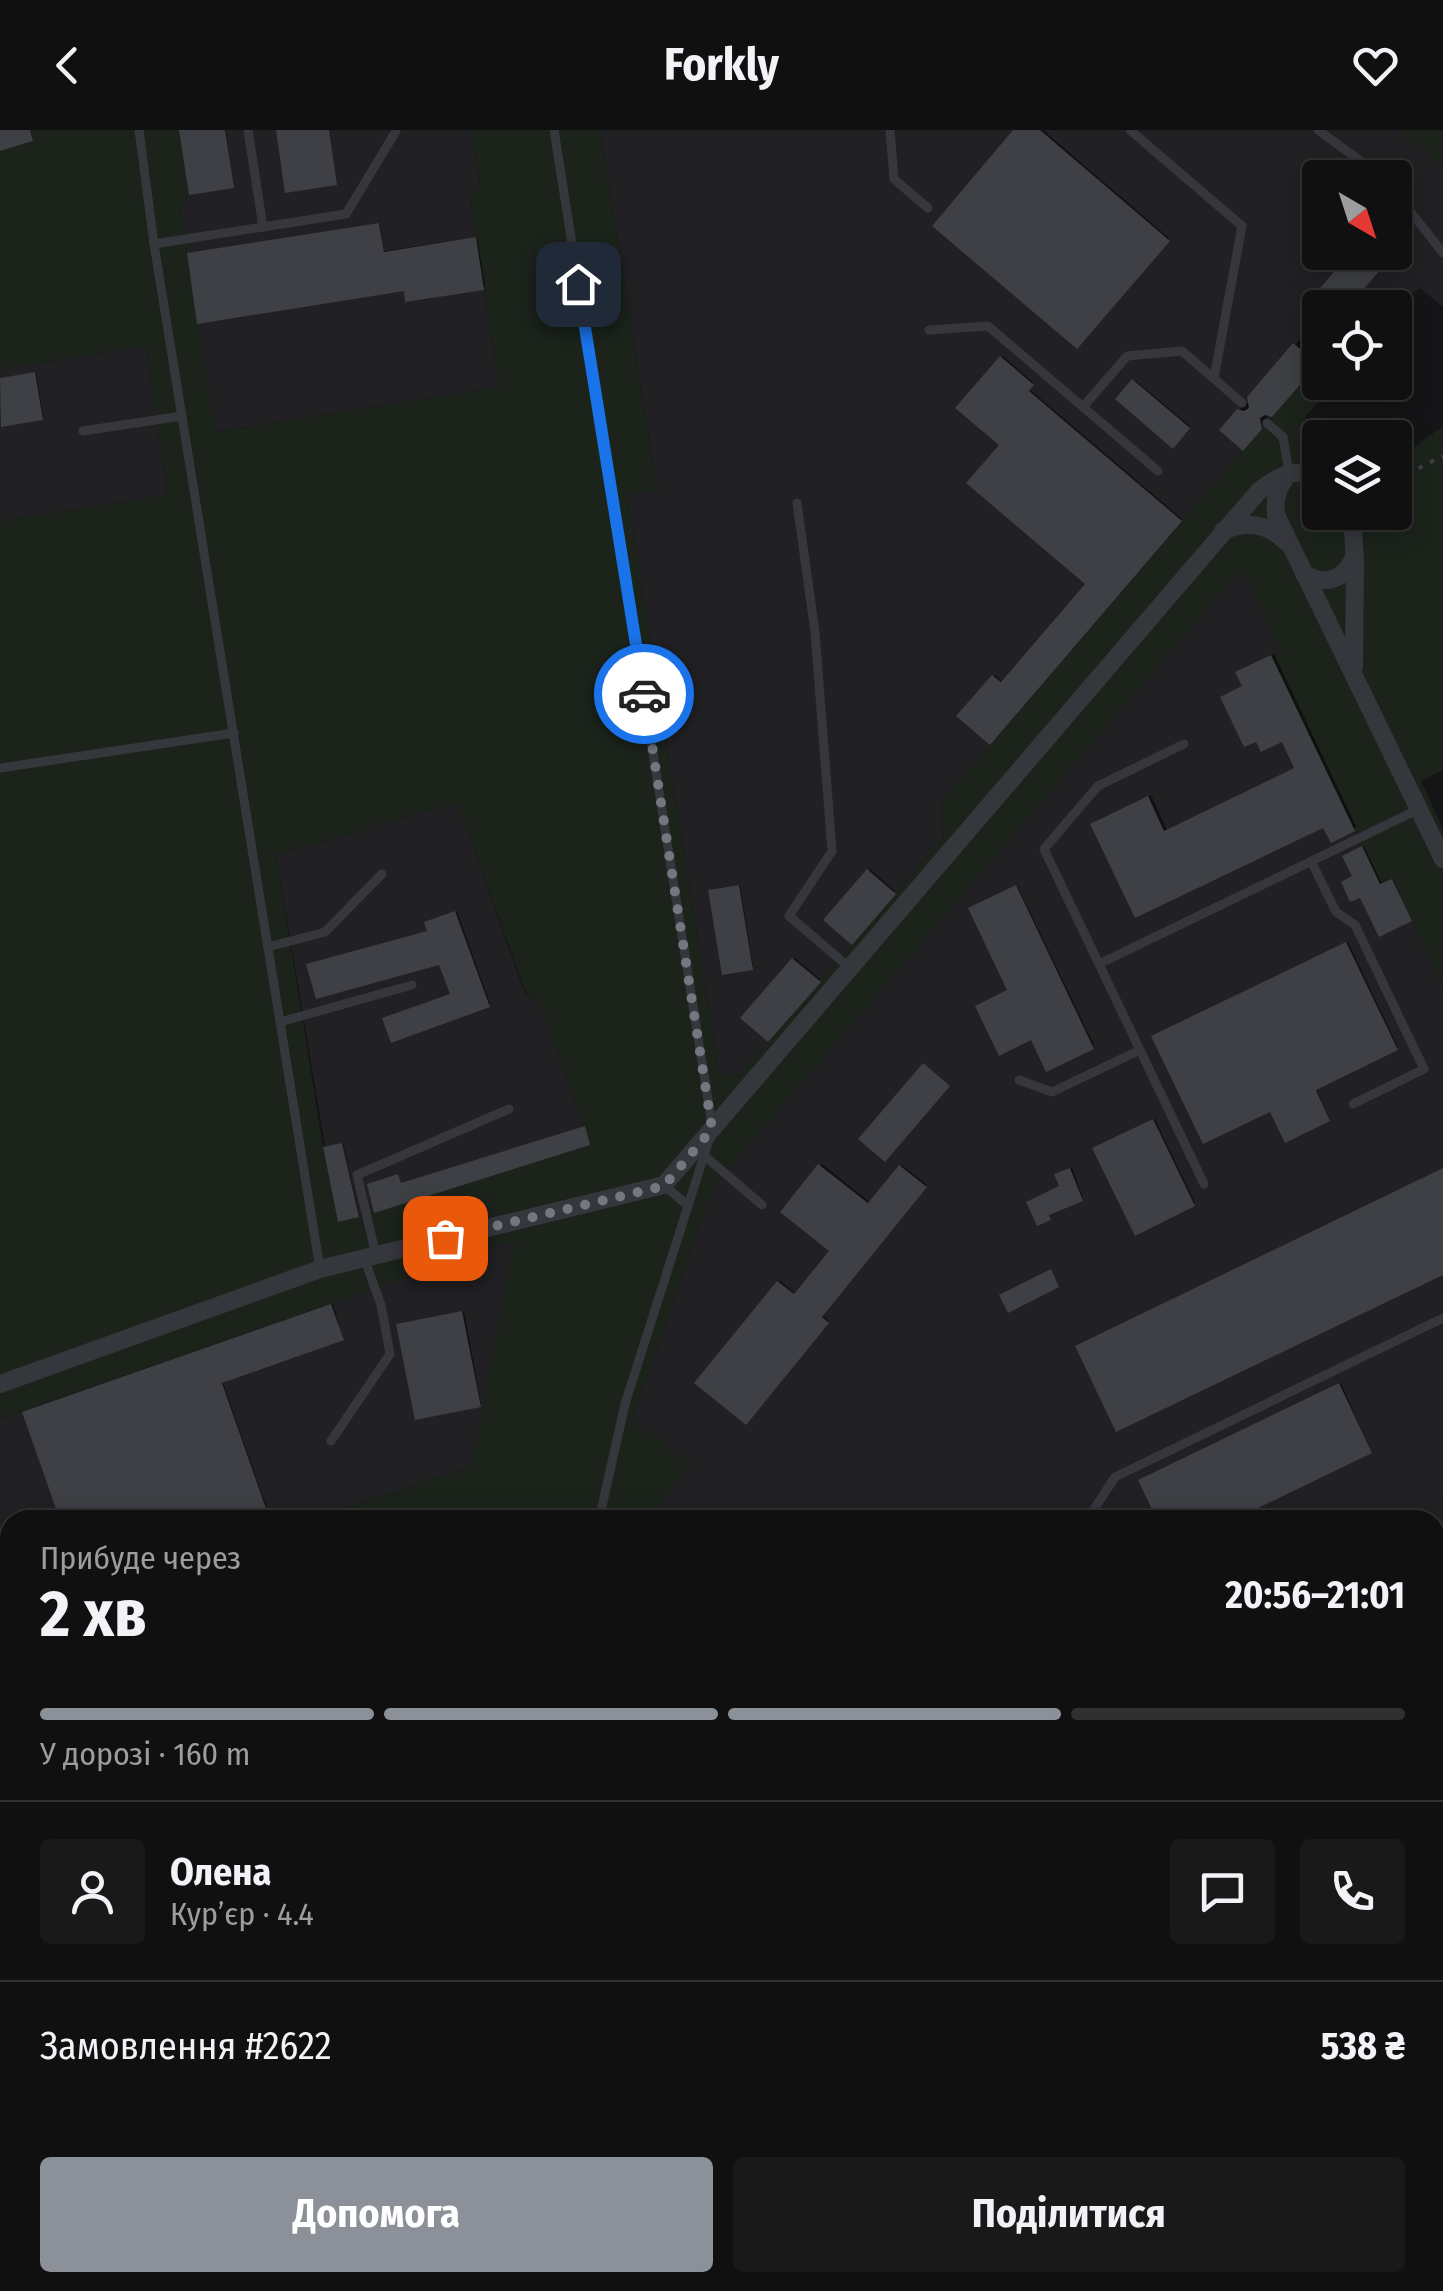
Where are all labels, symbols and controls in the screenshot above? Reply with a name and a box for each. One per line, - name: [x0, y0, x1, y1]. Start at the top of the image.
- icon: back: [40, 38, 95, 93]
- text: Forkly: [664, 38, 779, 92]
- icon: heart: [1348, 38, 1403, 93]
- north arrow: [1302, 160, 1412, 270]
- map controls: [1302, 160, 1412, 530]
- pin: [536, 242, 621, 327]
- icon: home: [551, 257, 606, 312]
- button: locate: [1302, 290, 1412, 400]
- button: layers: [1302, 420, 1412, 530]
- courier: [594, 644, 694, 744]
- icon: car: [617, 667, 672, 722]
- pin: [403, 1196, 488, 1281]
- icon: bag: [418, 1211, 473, 1266]
- text: Прибуде через: [40, 1539, 241, 1577]
- text: 20:56–21:01: [1225, 1572, 1405, 1618]
- text: 2 хв: [40, 1575, 147, 1653]
- text: У дорозі · 160 m: [40, 1735, 250, 1773]
- button: person: [40, 1839, 145, 1944]
- button: chat: [1170, 1839, 1275, 1944]
- button: phone: [1300, 1839, 1405, 1944]
- text: Олена: [170, 1849, 271, 1895]
- text: Кур’єр · 4.4: [170, 1895, 314, 1933]
- text: Замовлення #2622: [40, 2023, 332, 2069]
- text: 538 ₴: [1321, 2023, 1405, 2069]
- button: Допомога: [40, 2157, 713, 2272]
- button: Поділитися: [733, 2157, 1405, 2272]

